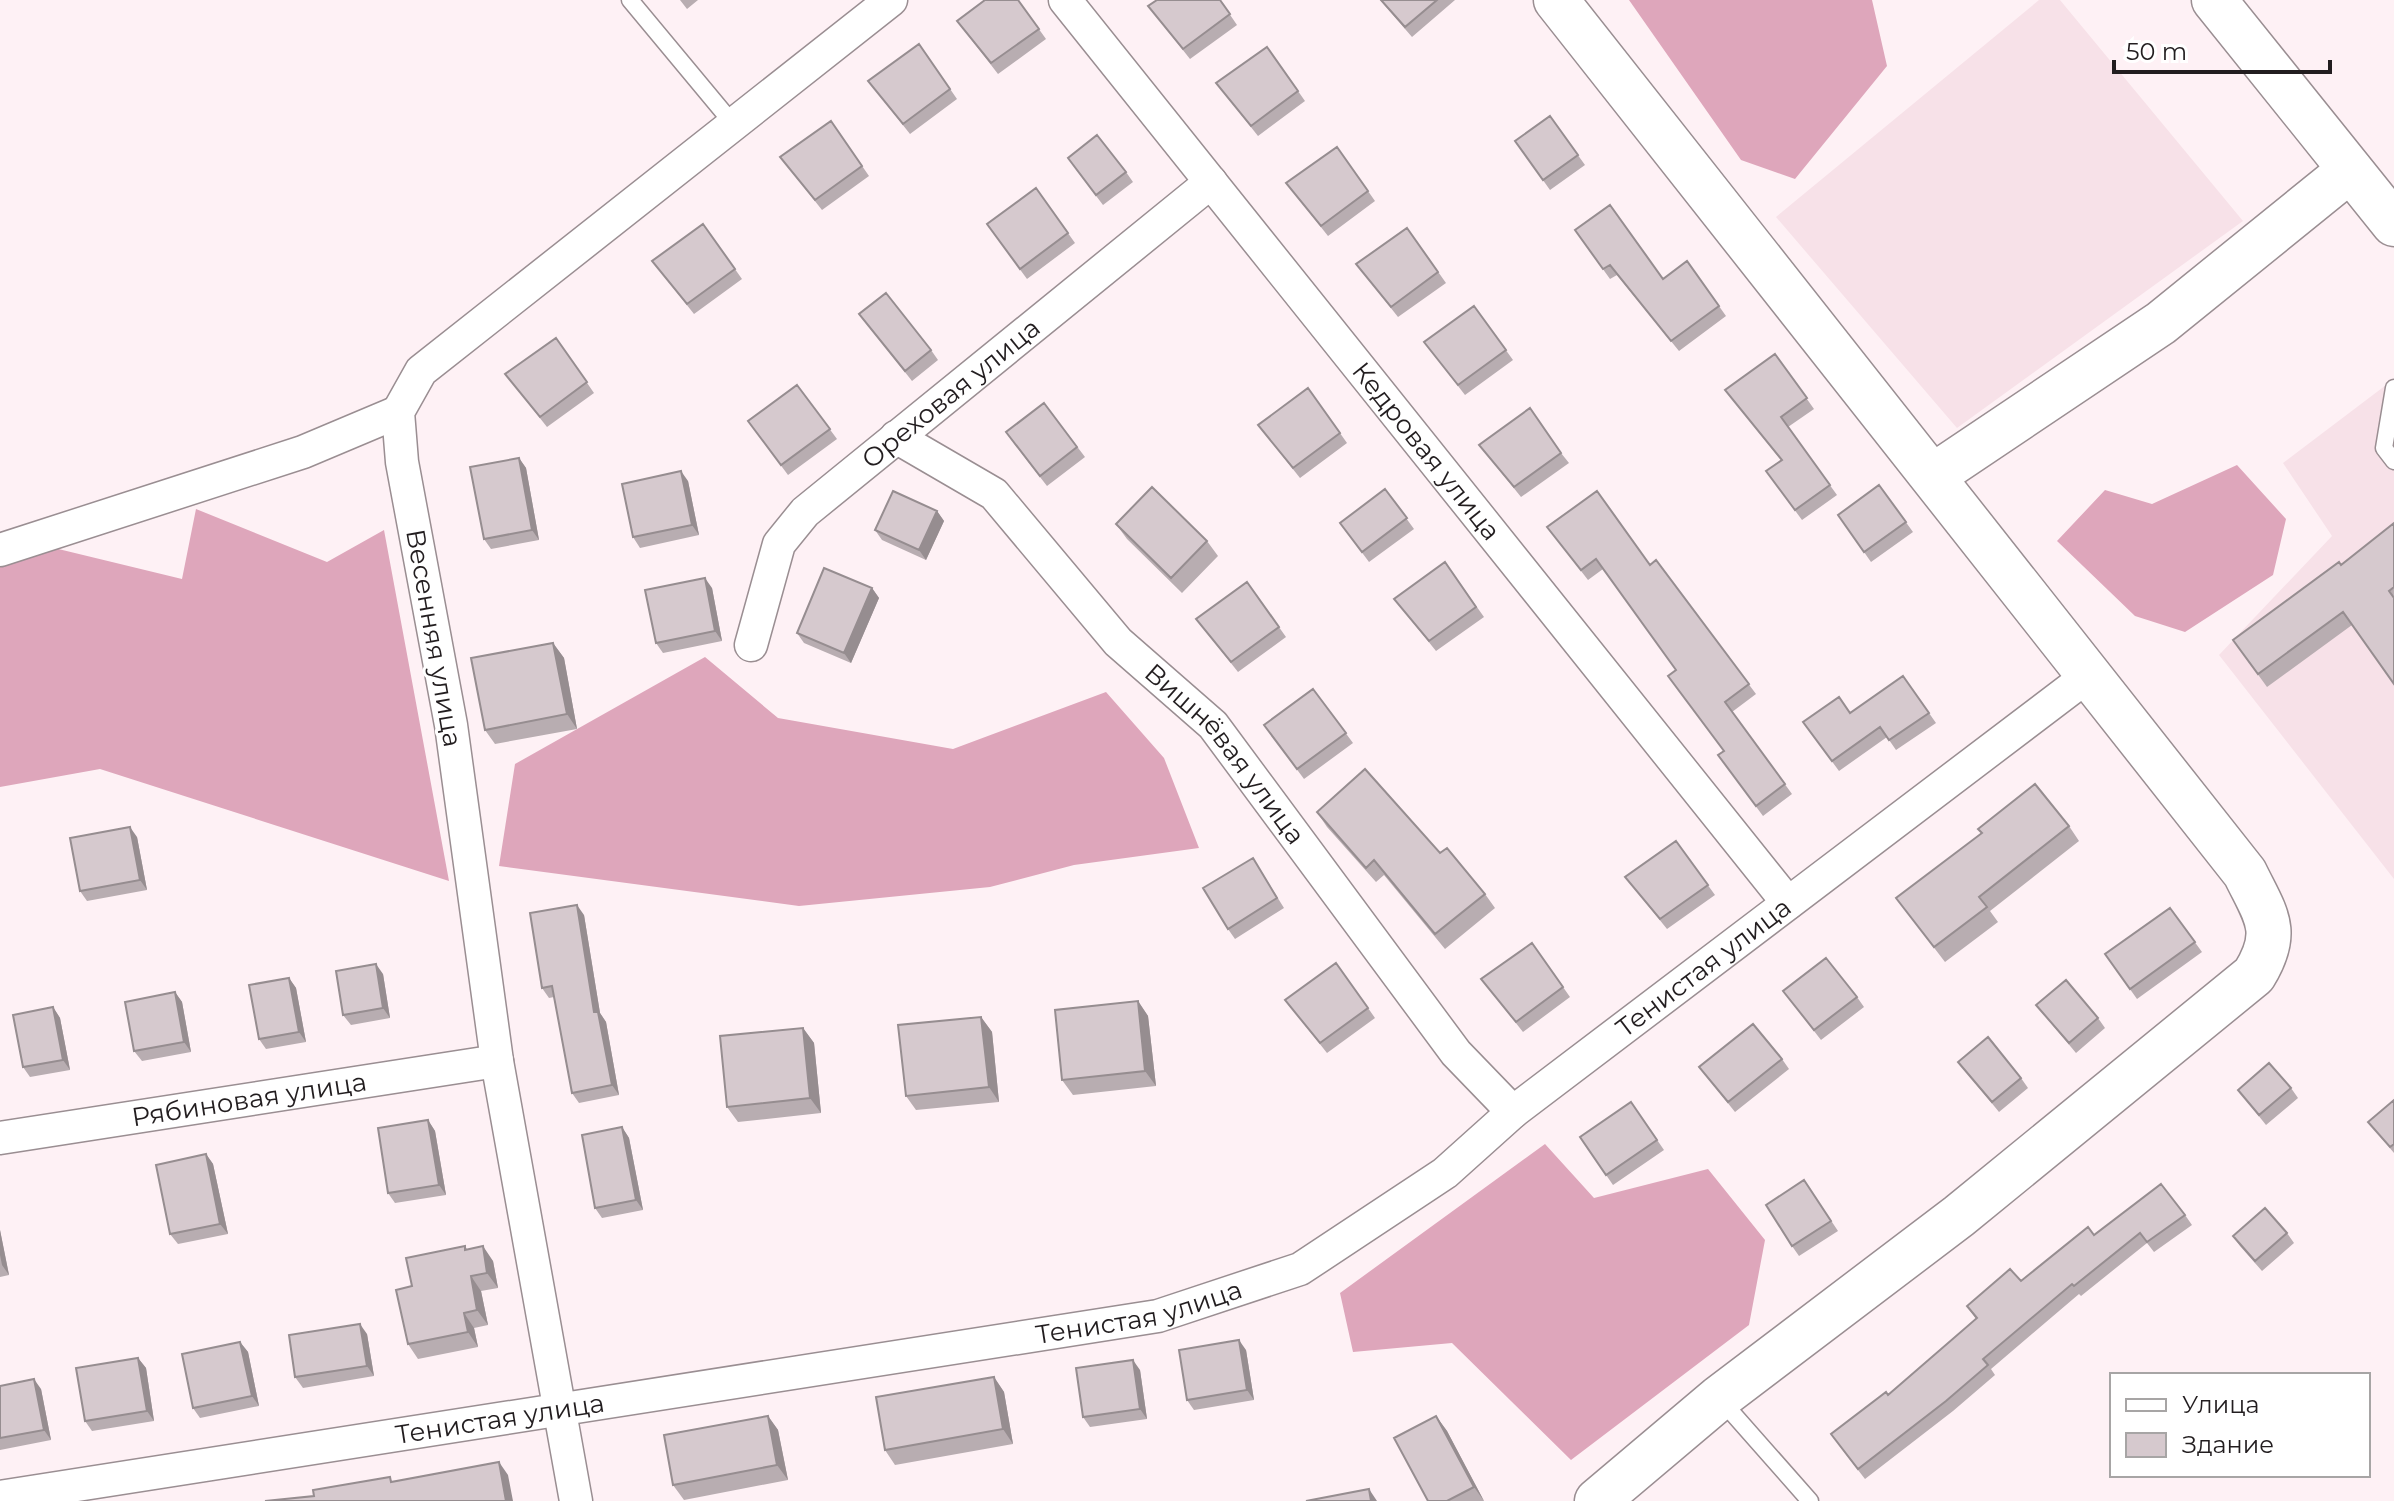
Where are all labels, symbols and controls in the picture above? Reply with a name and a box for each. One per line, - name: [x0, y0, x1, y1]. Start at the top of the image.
- scale bar: [2114, 24, 2330, 74]
- text: 50 m: [2126, 37, 2187, 66]
- street label: Ореховая улица: [855, 312, 1046, 475]
- street label: Кедровая улица: [1345, 356, 1507, 547]
- street label: Весенняя улица: [399, 527, 469, 749]
- street label: Вишнёвая улица: [1138, 657, 1312, 851]
- street label: Тенистая улица: [1610, 891, 1797, 1044]
- street label: Рябиновая улица: [129, 1065, 369, 1133]
- street label: Тенистая улица: [1033, 1273, 1246, 1351]
- legend: [2110, 1373, 2370, 1477]
- street label: Тенистая улица: [393, 1387, 607, 1451]
- text: Улица: [2182, 1390, 2260, 1419]
- text: Здание: [2182, 1430, 2274, 1459]

